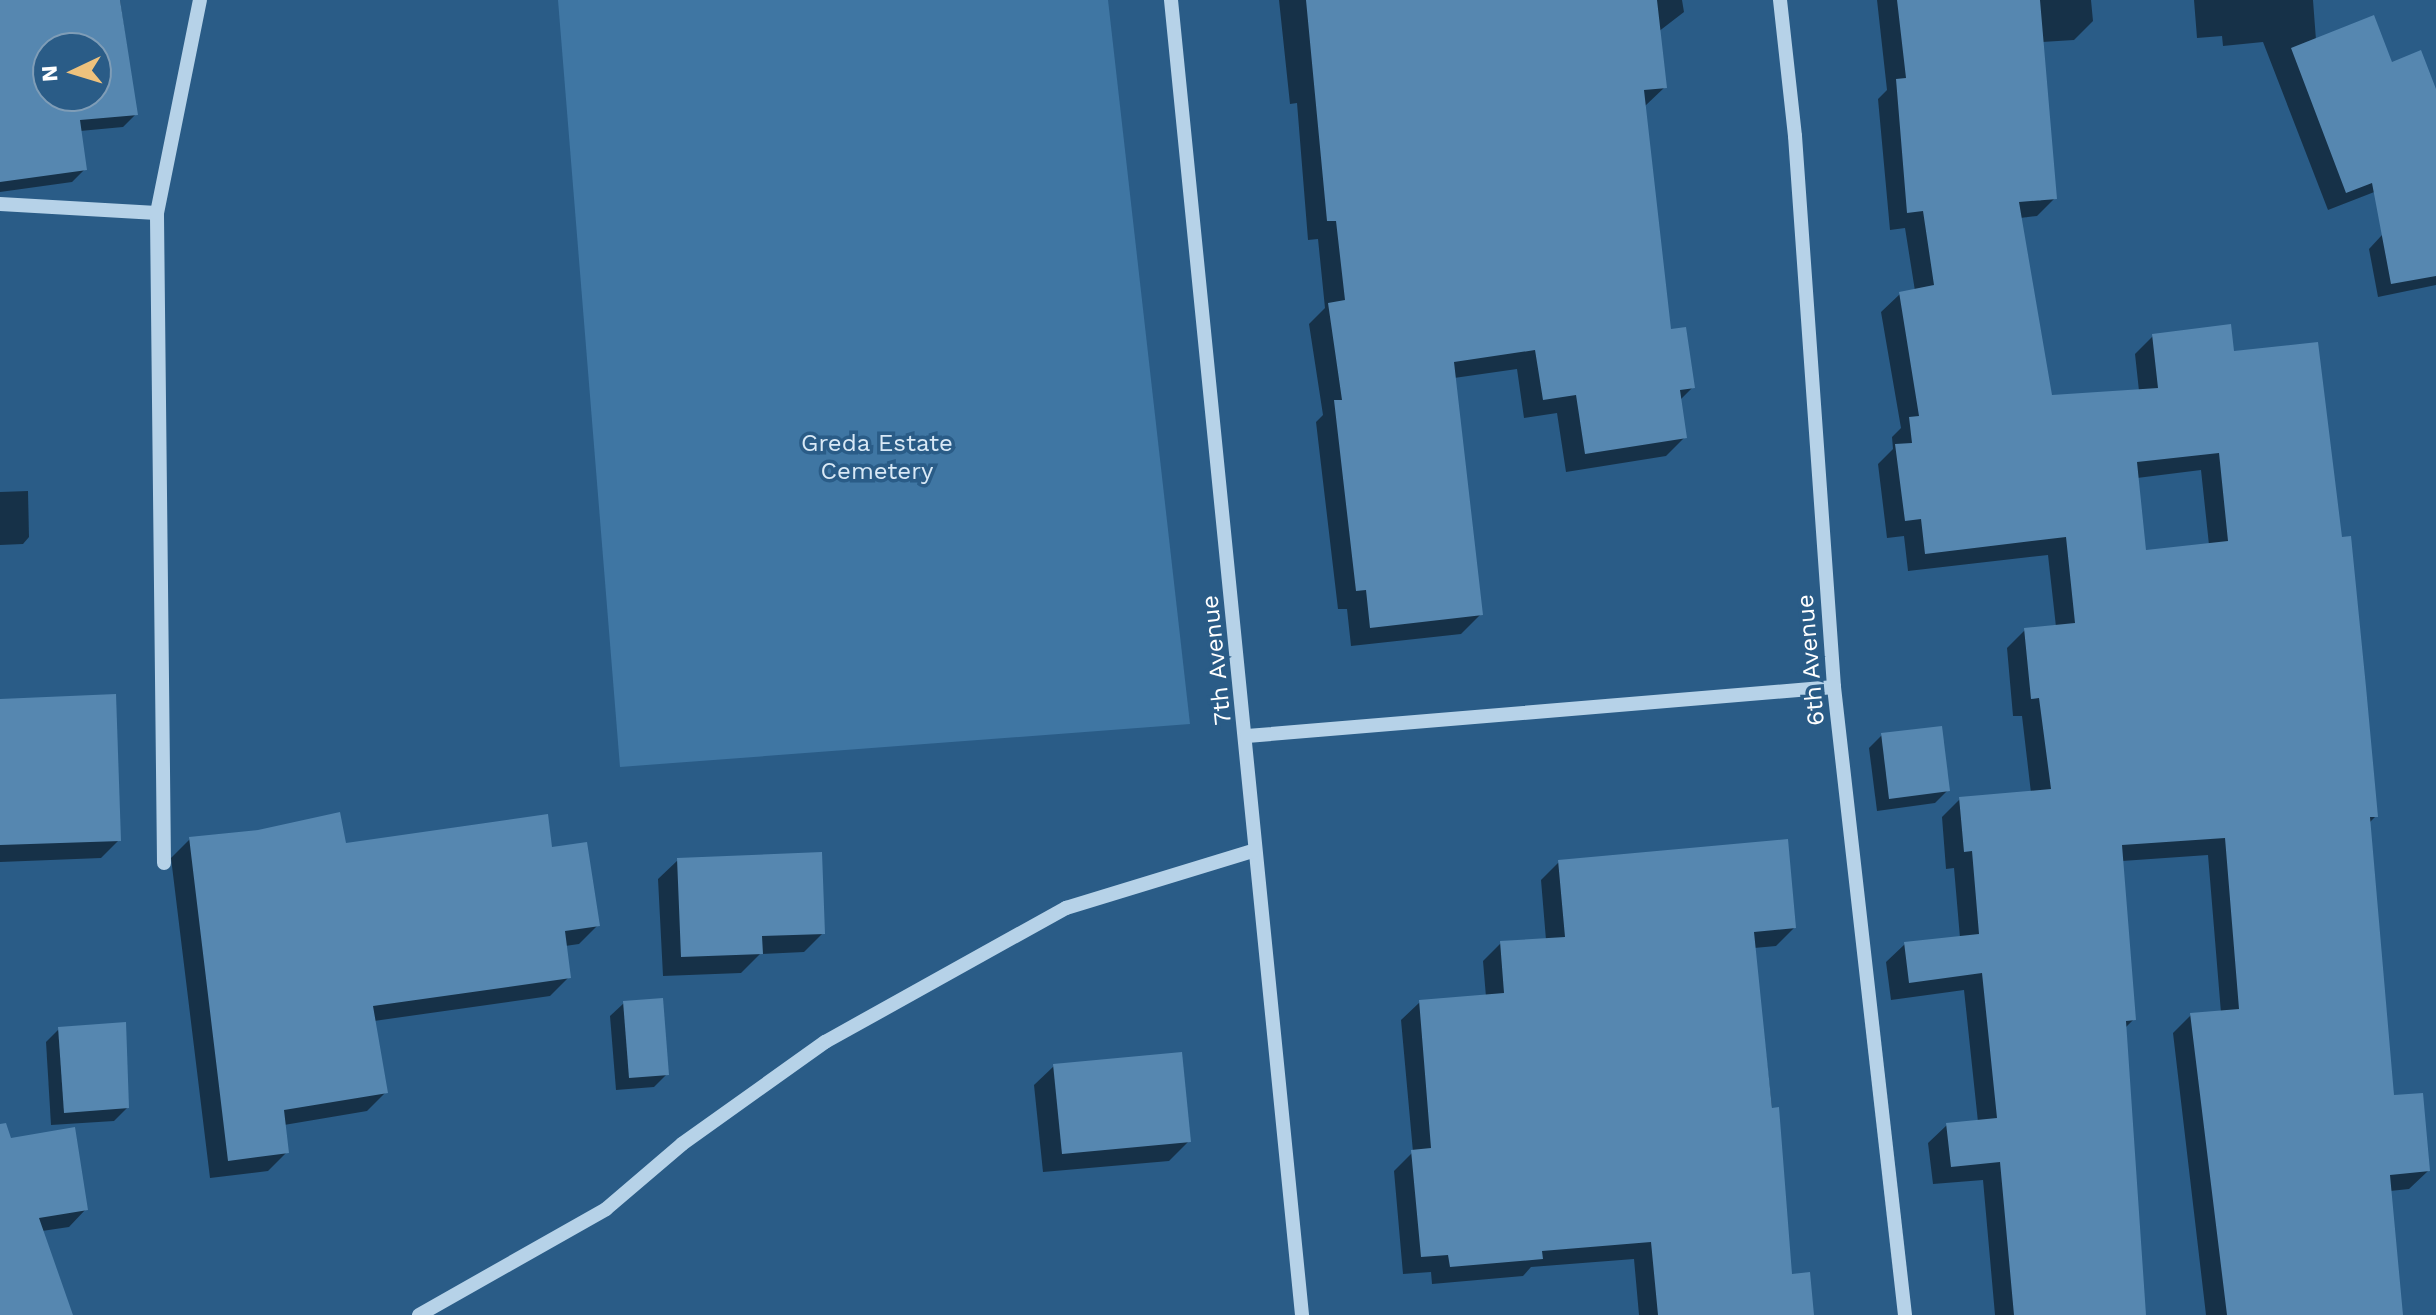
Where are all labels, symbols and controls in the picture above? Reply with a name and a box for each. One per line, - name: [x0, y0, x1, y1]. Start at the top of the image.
- north arrow: [32, 32, 112, 112]
- text: N: [37, 65, 63, 83]
- park label: Greda Estate Cemetery: [801, 430, 953, 486]
- street label: 7th Avenue: [1196, 593, 1238, 727]
- street label: 6th Avenue: [1791, 593, 1831, 727]

